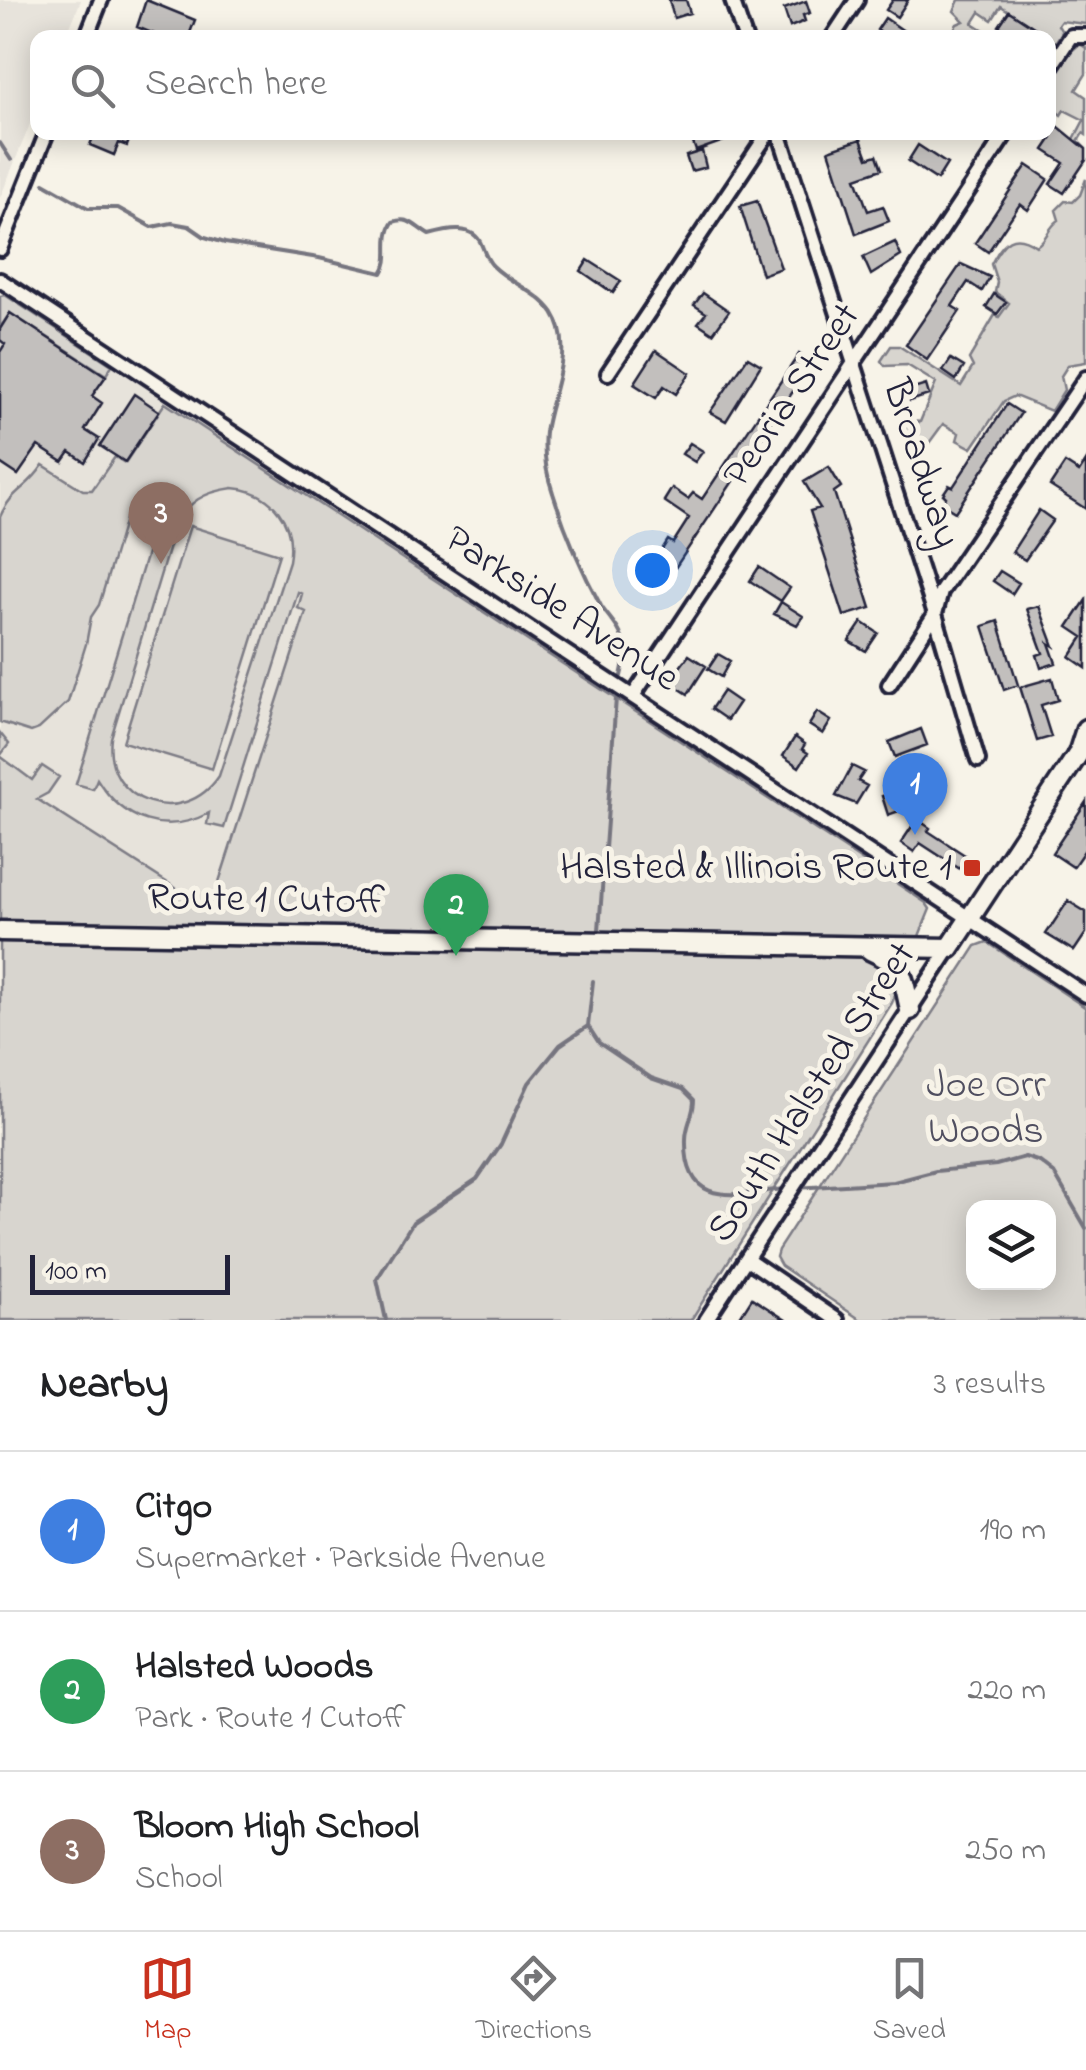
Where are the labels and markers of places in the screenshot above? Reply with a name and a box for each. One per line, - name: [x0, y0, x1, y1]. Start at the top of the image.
- pin: 3: [128, 482, 194, 564]
- pin: 1: [882, 752, 948, 835]
- place label: Halsted & Illinois Route 1: [560, 839, 952, 898]
- marker: Halsted & Illinois Route 1: [961, 857, 983, 879]
- pin: 2: [424, 874, 488, 956]

